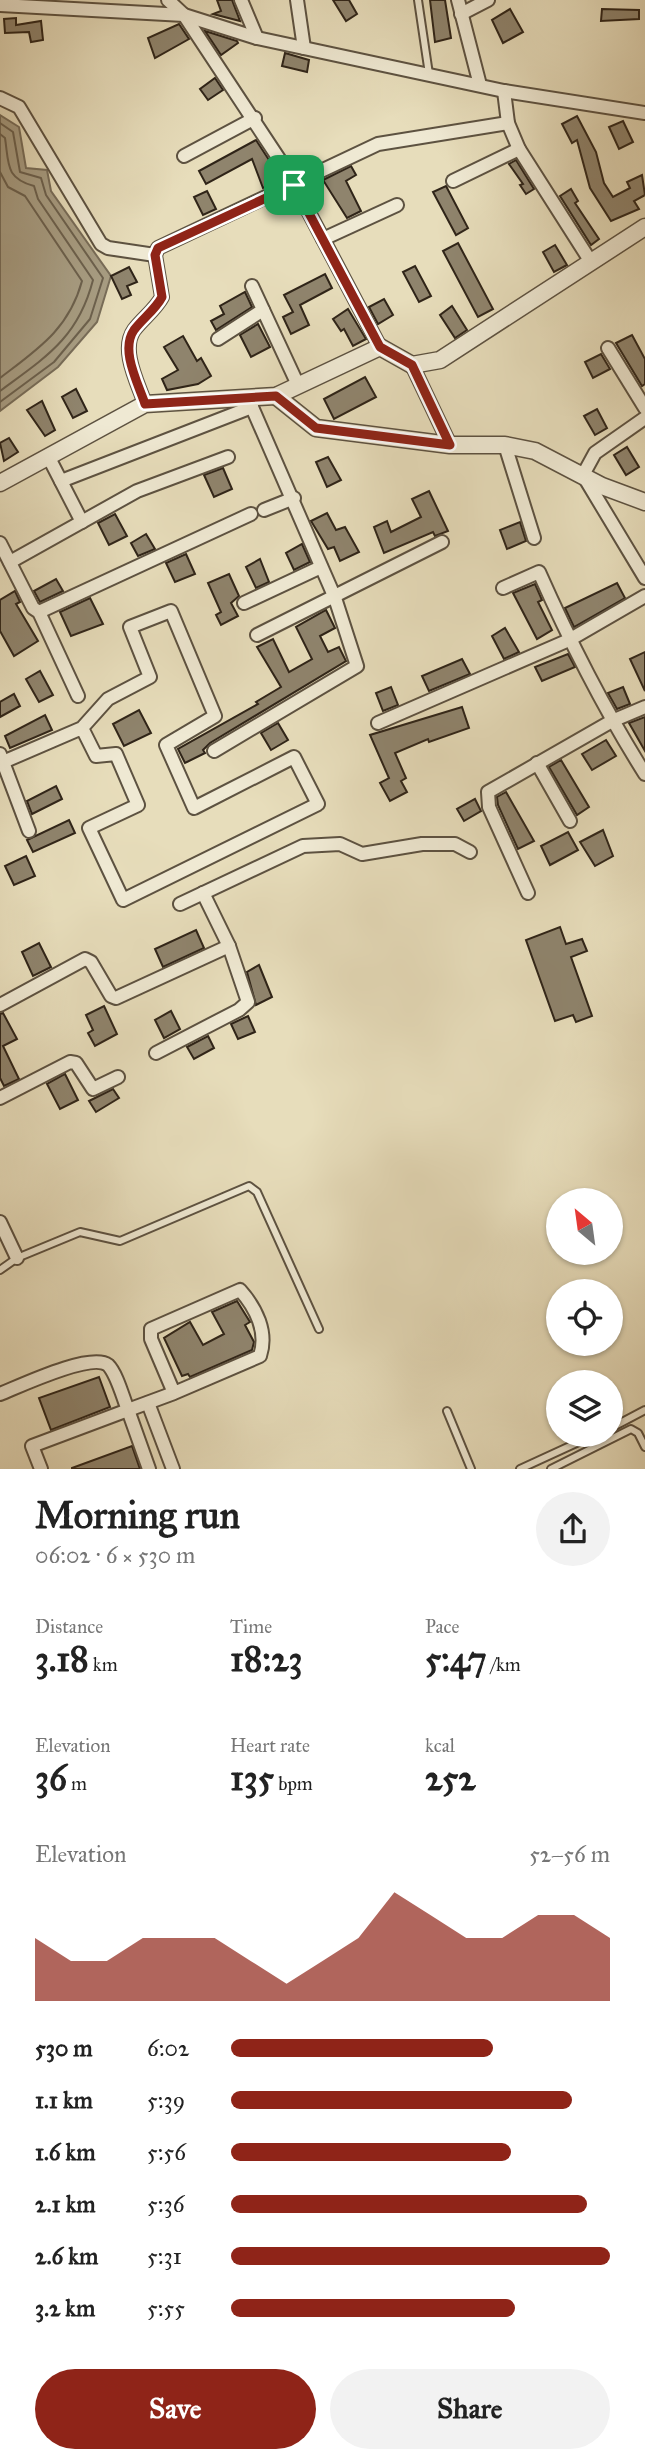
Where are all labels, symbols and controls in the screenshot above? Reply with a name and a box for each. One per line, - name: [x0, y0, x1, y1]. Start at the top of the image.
- pin: [264, 155, 324, 215]
- icon: arrive: [275, 166, 313, 204]
- north arrow: [546, 1188, 623, 1265]
- map controls: [546, 1188, 623, 1447]
- button: locate: [546, 1279, 623, 1356]
- button: layers: [546, 1370, 623, 1447]
- text: Morning run: [35, 1492, 240, 1538]
- button: share: [536, 1492, 610, 1566]
- text: 06:02 · 6 × 530 m: [35, 1541, 195, 1569]
- text: Distance: [35, 1615, 103, 1638]
- text: Time: [230, 1615, 272, 1638]
- text: Pace: [425, 1615, 459, 1638]
- text: 3.18: [35, 1638, 89, 1681]
- text: 18:23: [230, 1638, 303, 1681]
- text: 5:47: [425, 1638, 487, 1681]
- text: km: [89, 1653, 118, 1676]
- text: /km: [487, 1653, 521, 1676]
- text: Elevation: [35, 1734, 110, 1757]
- text: Heart rate: [230, 1734, 310, 1757]
- text: kcal: [425, 1734, 455, 1757]
- text: 36: [35, 1757, 67, 1800]
- text: 135: [230, 1757, 274, 1800]
- text: 252: [425, 1757, 476, 1800]
- text: m: [67, 1772, 87, 1795]
- text: bpm: [274, 1772, 313, 1795]
- text: Elevation: [35, 1840, 126, 1868]
- text: 52–56 m: [529, 1840, 610, 1868]
- text: 530 m: [35, 2034, 93, 2062]
- text: 6:02: [147, 2034, 189, 2062]
- text: 1.1 km: [35, 2086, 93, 2114]
- text: 5:39: [147, 2086, 185, 2114]
- text: 1.6 km: [35, 2138, 96, 2166]
- text: 5:56: [147, 2138, 186, 2166]
- text: 2.1 km: [35, 2190, 96, 2218]
- text: 5:36: [147, 2190, 184, 2218]
- text: 2.6 km: [35, 2242, 98, 2270]
- text: 5:31: [147, 2242, 182, 2270]
- text: 3.2 km: [35, 2294, 95, 2322]
- text: 5:55: [147, 2294, 185, 2322]
- button: Save: [35, 2369, 316, 2449]
- button: Share: [330, 2369, 610, 2449]

